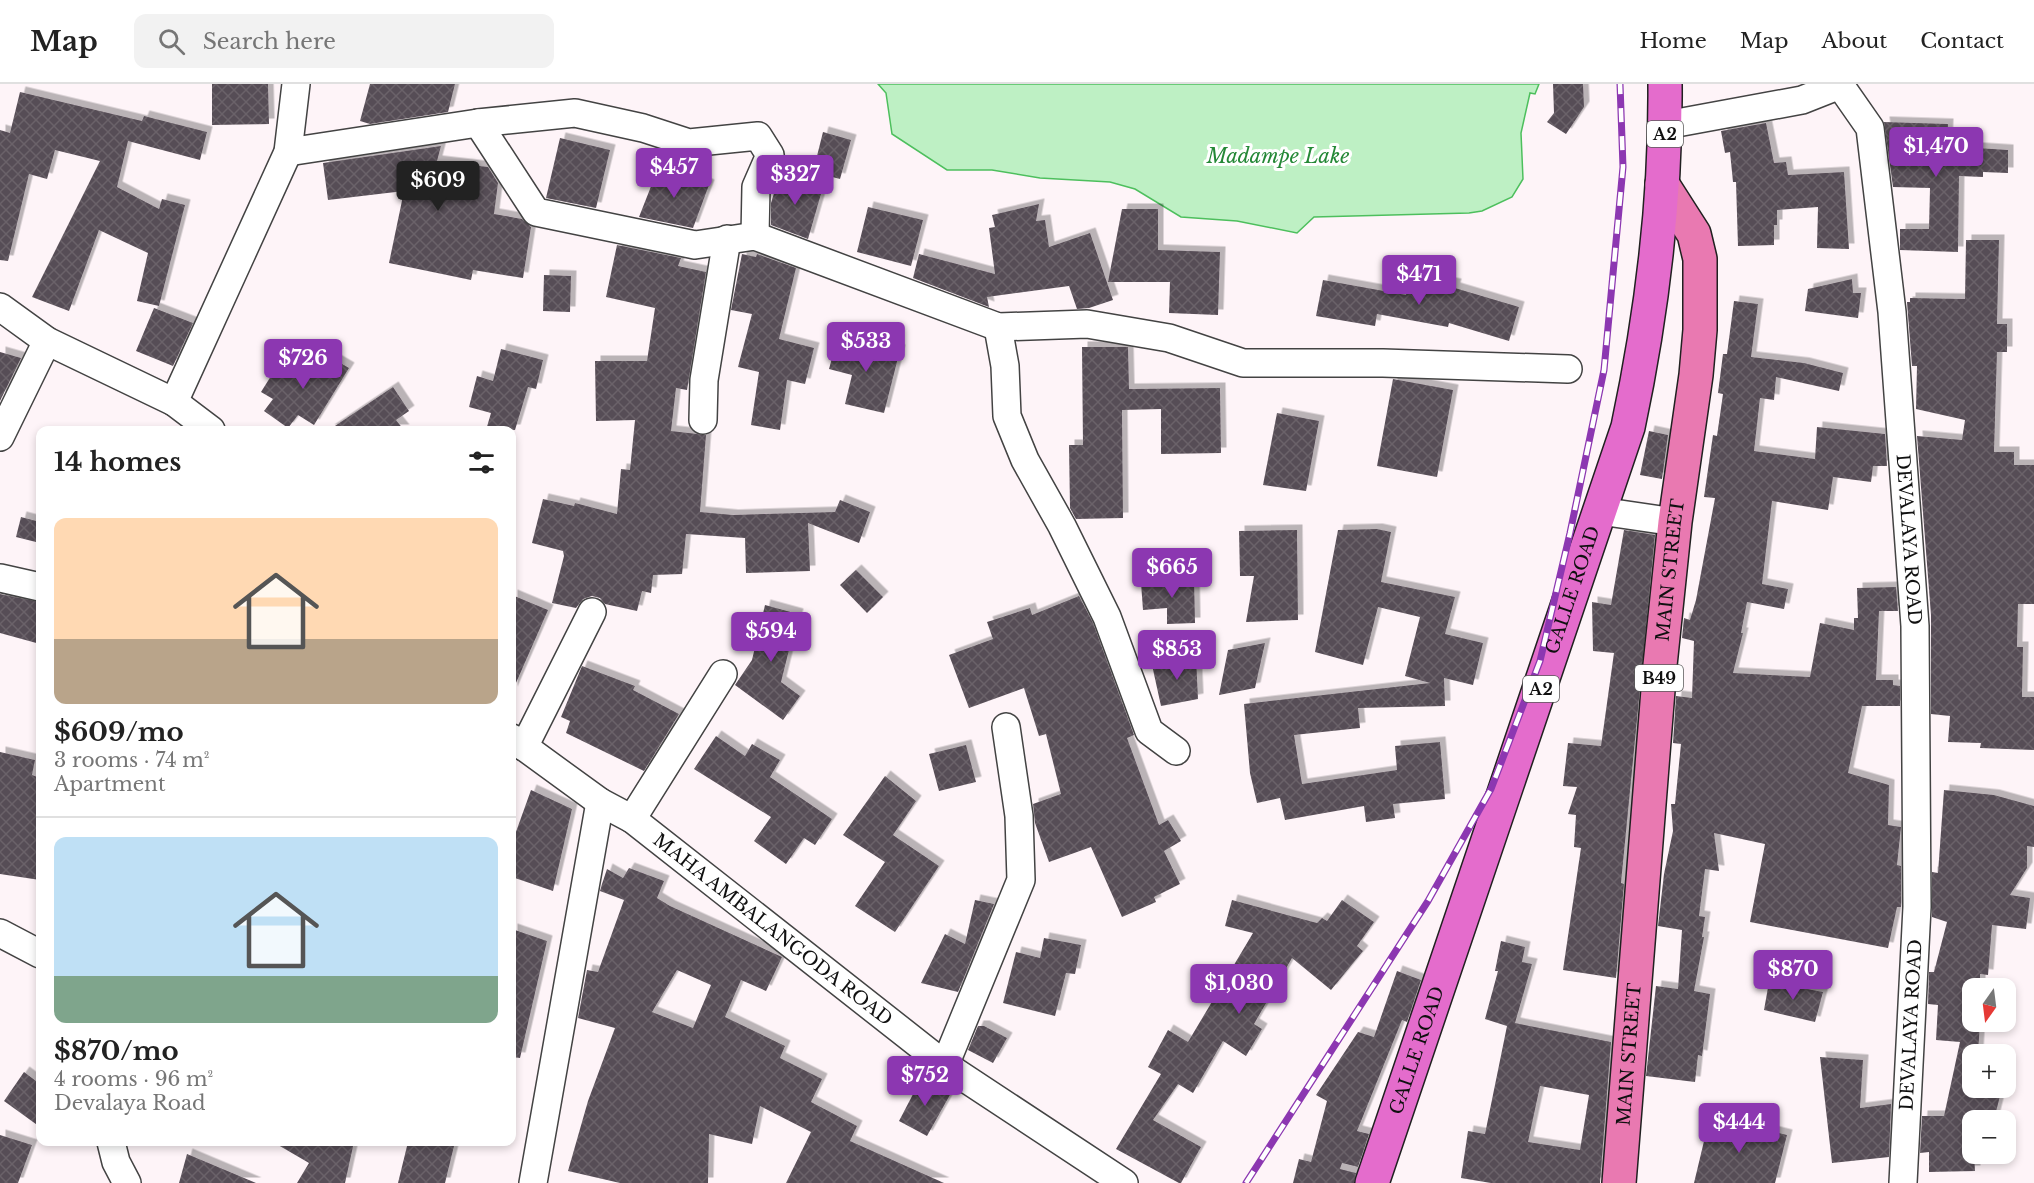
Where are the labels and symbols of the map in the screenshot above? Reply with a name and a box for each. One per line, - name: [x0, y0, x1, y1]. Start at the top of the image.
- road number: A2: [1647, 121, 1683, 147]
- pin: $1,470: [1887, 127, 1985, 178]
- water label: Madampe Lake: [1206, 144, 1349, 168]
- pin: $457: [638, 148, 710, 199]
- pin: $327: [759, 155, 831, 206]
- pin: $609: [402, 161, 474, 212]
- pin: $471: [1383, 255, 1455, 306]
- pin: $533: [830, 322, 902, 373]
- pin: $726: [267, 339, 339, 390]
- street label: DEVALAYA ROAD: [1891, 453, 1926, 626]
- street label: MAIN STREET: [1652, 497, 1689, 642]
- street label: GALLE ROAD: [1541, 523, 1605, 657]
- pin: $665: [1136, 548, 1208, 599]
- pin: $594: [735, 612, 807, 663]
- pin: $853: [1141, 630, 1213, 681]
- road number: B49: [1635, 665, 1683, 691]
- road number: A2: [1523, 676, 1559, 702]
- street label: MAHA AMBALANGODA ROAD: [649, 829, 897, 1030]
- street label: DEVALAYA ROAD: [1896, 939, 1926, 1111]
- pin: $870: [1757, 950, 1829, 1001]
- pin: $1,030: [1190, 964, 1288, 1015]
- north arrow: [1962, 978, 2016, 1032]
- street label: MAIN STREET: [1613, 982, 1646, 1127]
- street label: GALLE ROAD: [1385, 983, 1449, 1117]
- pin: $752: [889, 1056, 961, 1107]
- pin: $444: [1703, 1103, 1775, 1154]

